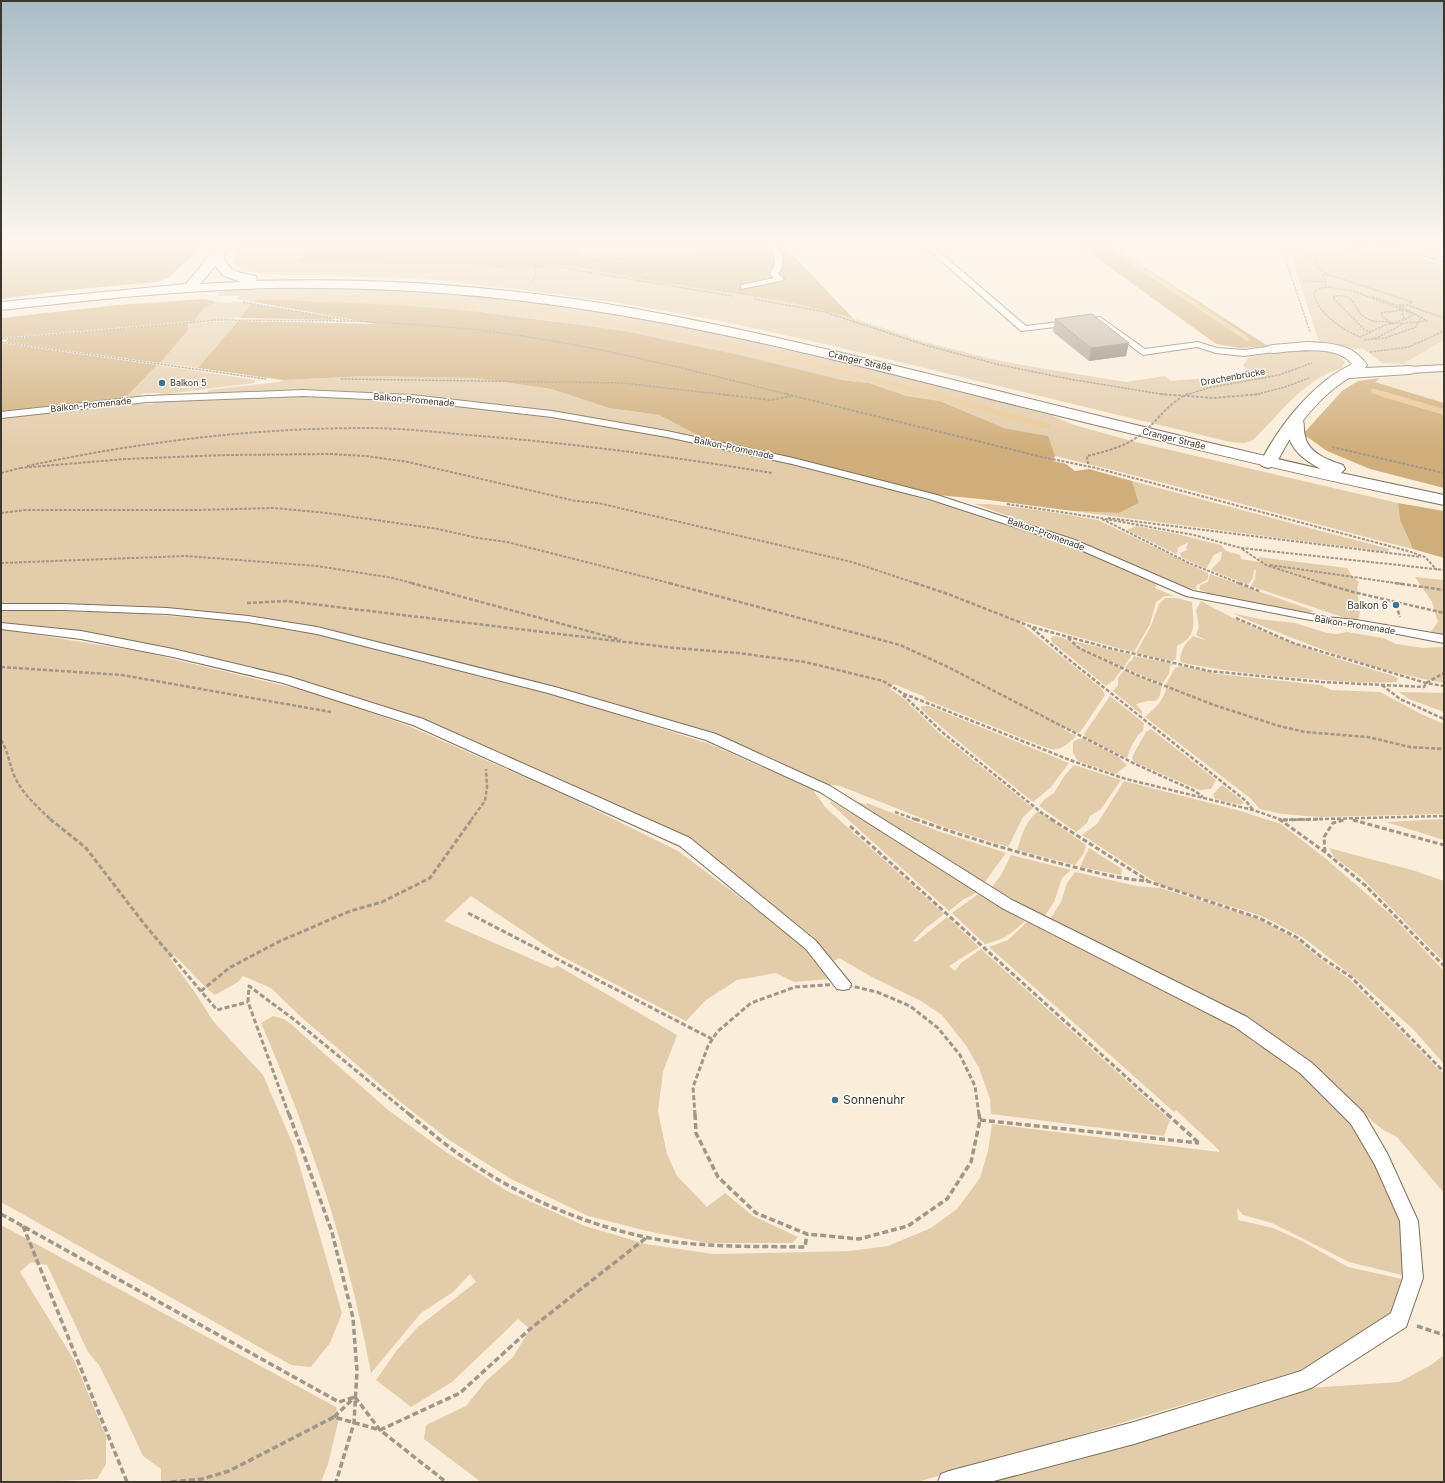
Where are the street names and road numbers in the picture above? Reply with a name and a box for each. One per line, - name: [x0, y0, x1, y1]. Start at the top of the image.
- street label: Cranger Straße: [827, 348, 893, 373]
- street label: Drachenbrücke: [1200, 365, 1266, 388]
- street label: Balkon-Promenade: [373, 390, 455, 409]
- street label: Balkon-Promenade: [50, 395, 132, 414]
- street label: Cranger Straße: [1141, 425, 1207, 452]
- street label: Balkon-Promenade: [693, 434, 775, 461]
- street label: Balkon-Promenade: [1006, 514, 1086, 553]
- street label: Balkon-Promenade: [1314, 613, 1396, 636]

